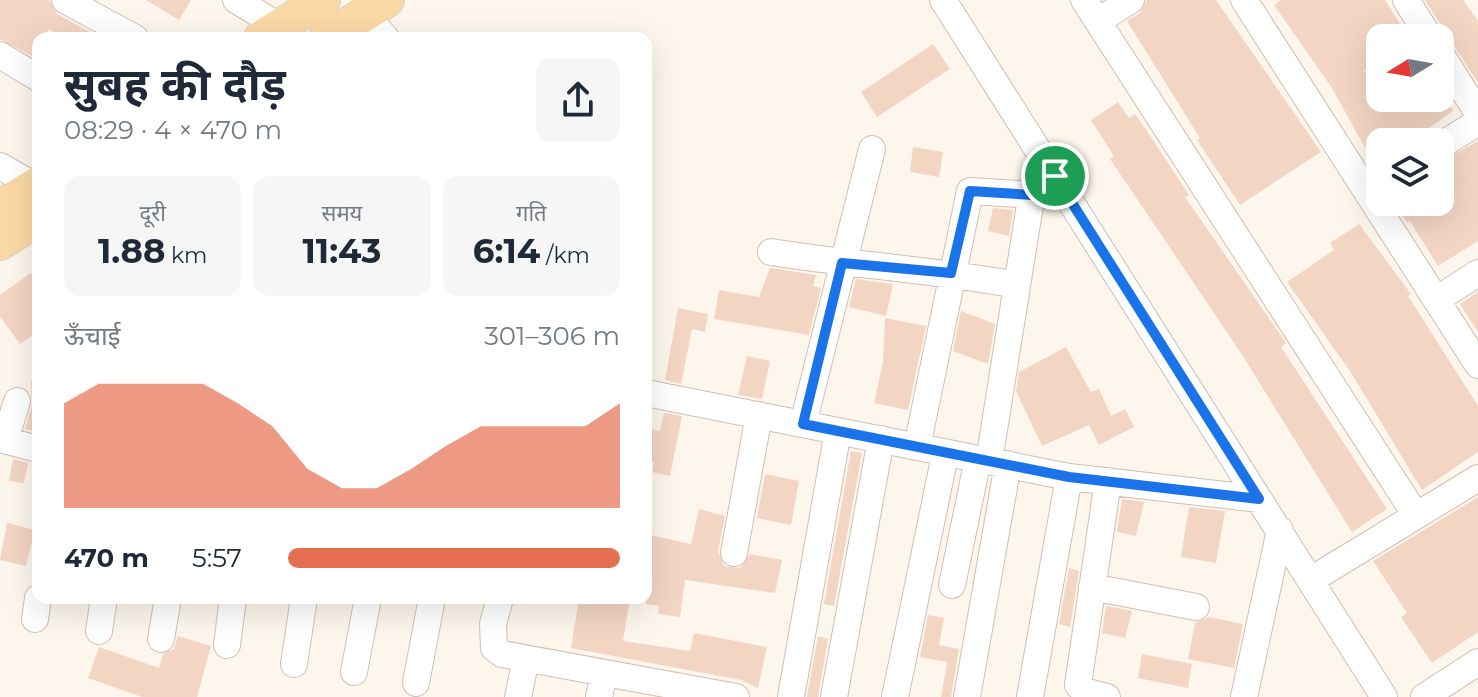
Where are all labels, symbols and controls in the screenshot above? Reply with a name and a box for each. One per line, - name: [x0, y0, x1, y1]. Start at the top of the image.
- north arrow: [1366, 24, 1454, 112]
- map controls: [1366, 24, 1454, 216]
- text: सुबह की दौड़: [64, 57, 286, 111]
- button: share: [536, 58, 620, 142]
- text: 08:29 · 4 × 470 m: [64, 114, 282, 146]
- button: layers: [1366, 128, 1454, 216]
- pin: [1021, 142, 1089, 210]
- icon: arrive: [1033, 154, 1077, 198]
- text: दूरी: [139, 200, 166, 227]
- text: समय: [322, 200, 362, 227]
- text: गति: [516, 200, 547, 227]
- text: 1.88: [98, 230, 165, 272]
- text: 11:43: [303, 230, 381, 272]
- text: 6:14: [473, 230, 540, 272]
- text: km: [165, 242, 207, 269]
- text: /km: [540, 242, 590, 269]
- text: ऊँचाई: [64, 320, 120, 352]
- text: 301–306 m: [484, 320, 620, 352]
- text: 470 m: [64, 542, 149, 574]
- text: 5:57: [192, 542, 242, 574]

